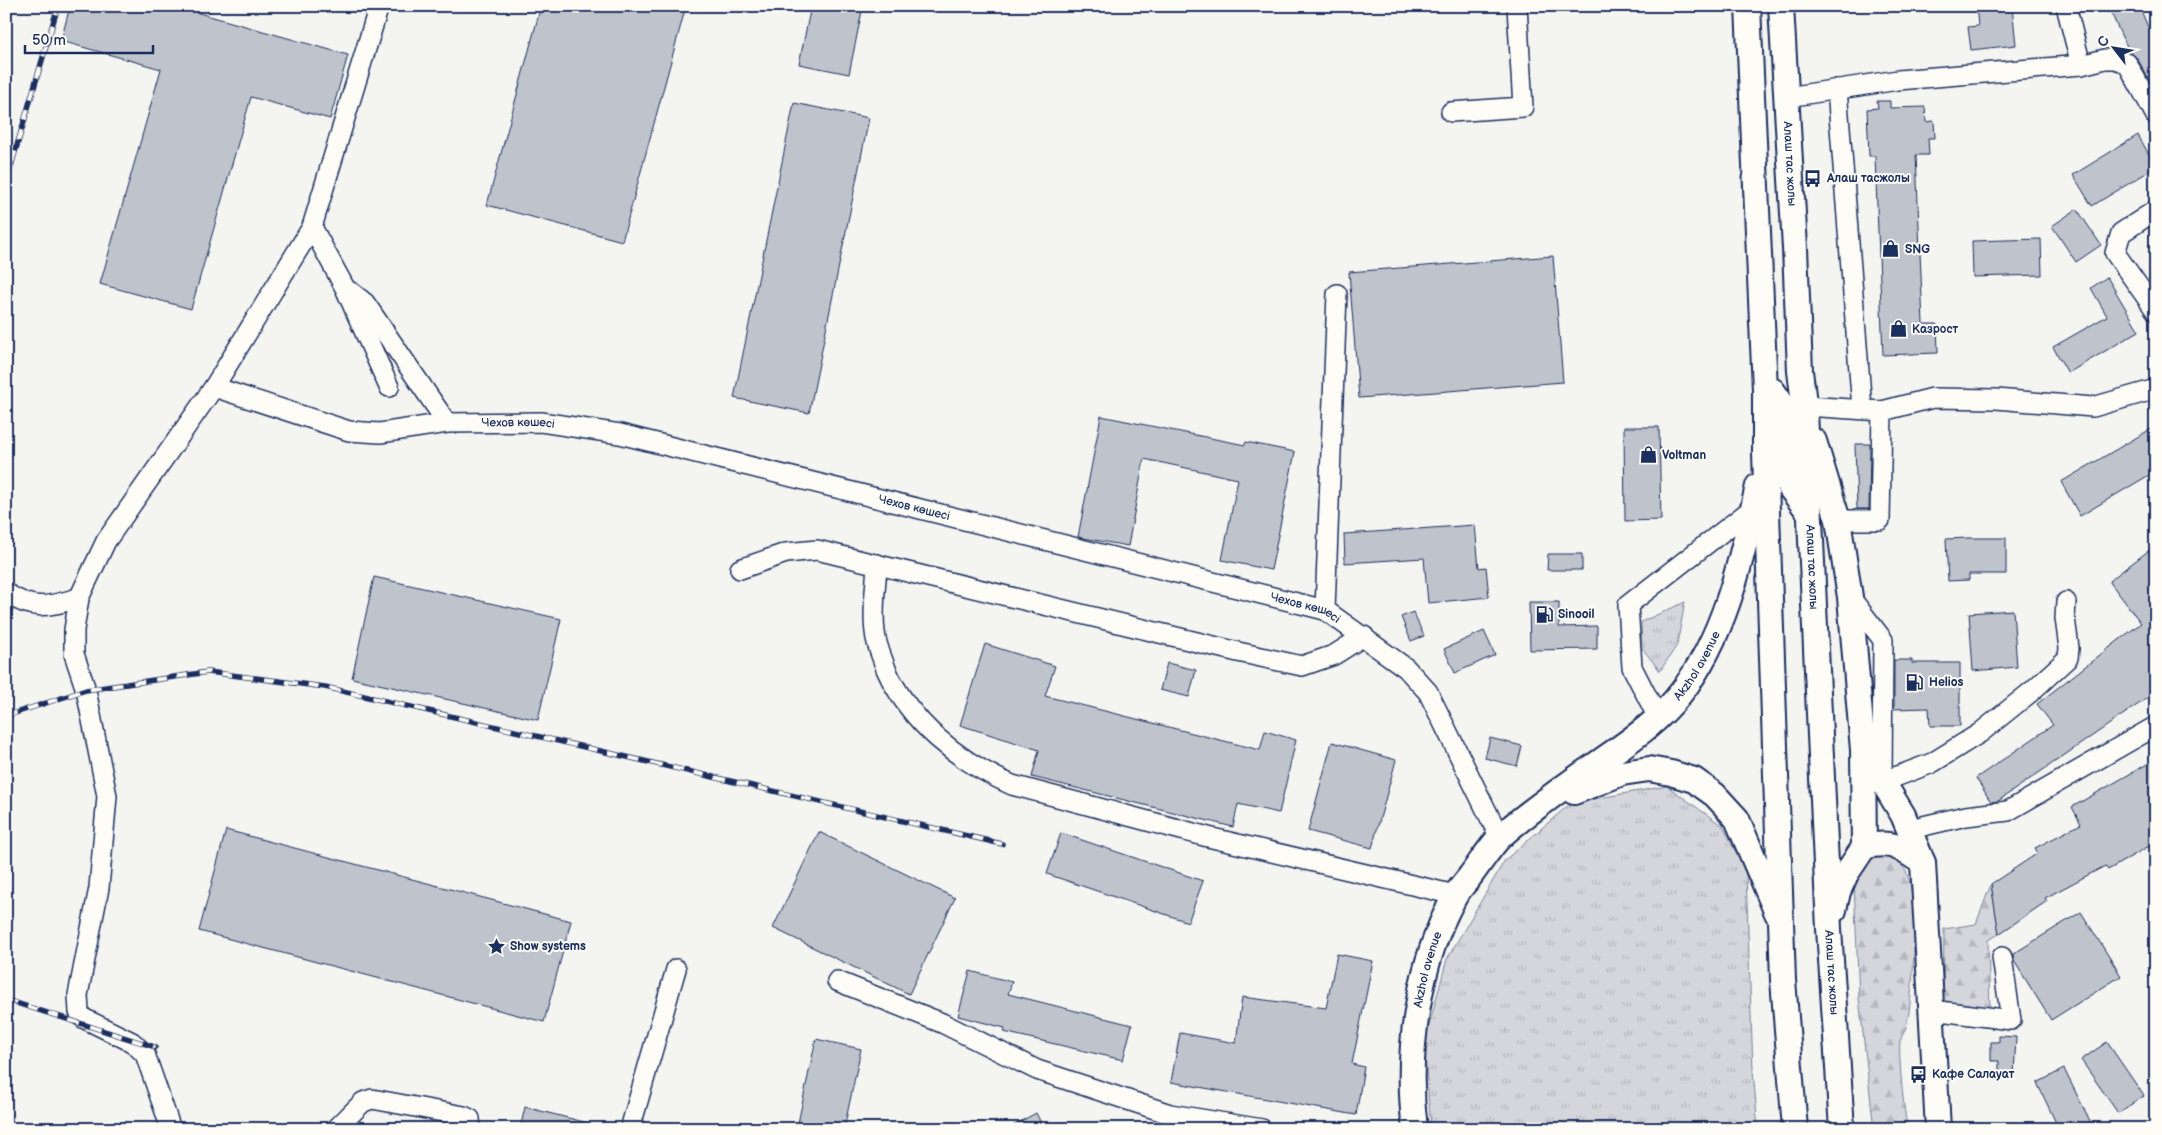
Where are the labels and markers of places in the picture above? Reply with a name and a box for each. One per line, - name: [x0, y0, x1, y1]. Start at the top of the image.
- bus stop icon: Алаш тасжолы: [1803, 168, 1823, 188]
- place label: Алаш тасжолы: [1826, 171, 1910, 186]
- shop icon: SNG: [1881, 239, 1901, 259]
- place label: SNG: [1905, 242, 1930, 257]
- shop icon: Казрост: [1888, 319, 1908, 339]
- place label: Казрост: [1912, 322, 1958, 337]
- shop icon: Voltman: [1638, 445, 1658, 465]
- place label: Voltman: [1662, 448, 1706, 463]
- fuel station icon: Sinooil: [1534, 604, 1554, 624]
- place label: Sinooil: [1558, 607, 1595, 622]
- fuel station icon: Helios: [1905, 672, 1925, 692]
- place label: Helios: [1929, 675, 1964, 690]
- place icon: Show systems: [486, 936, 506, 956]
- place label: Show systems: [510, 939, 586, 954]
- bus stop icon: Кафе Салауат: [1908, 1064, 1928, 1084]
- place label: Кафе Салауат: [1932, 1067, 2015, 1082]

